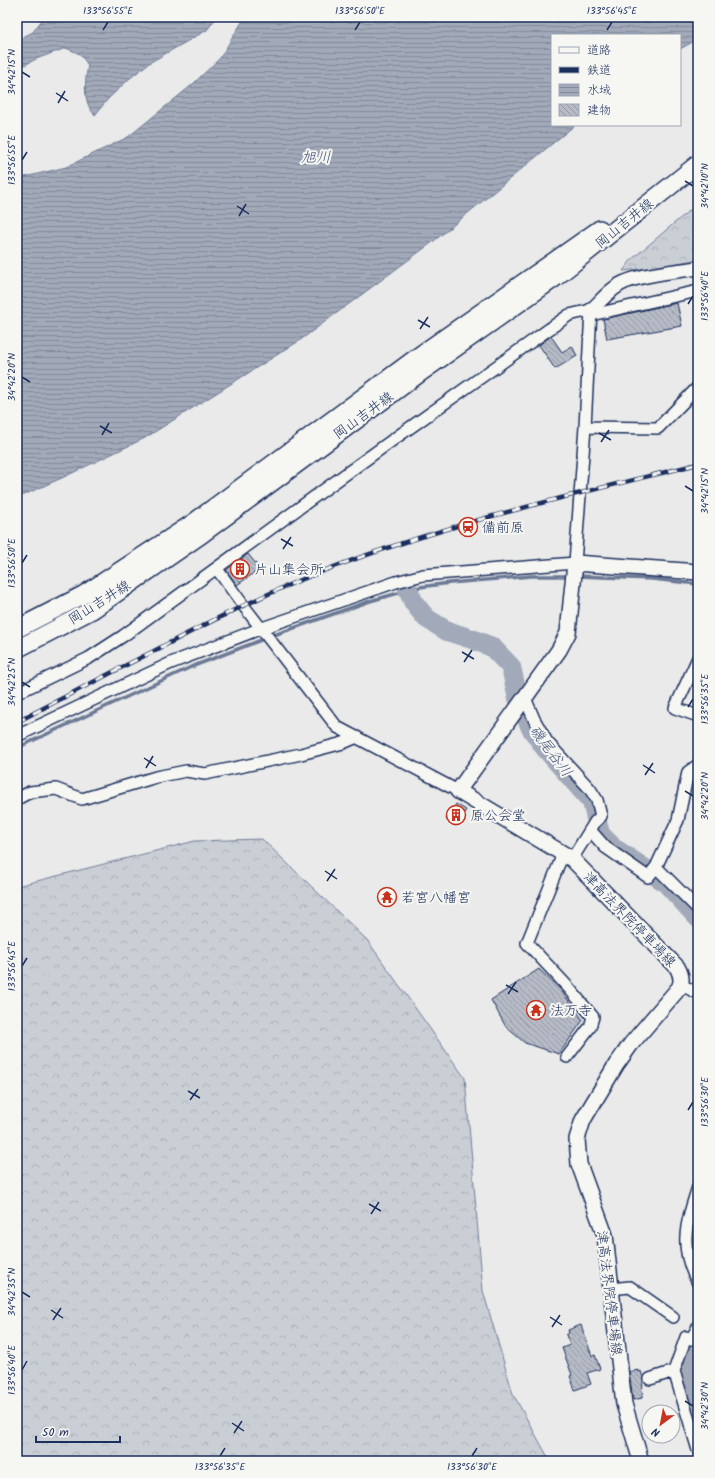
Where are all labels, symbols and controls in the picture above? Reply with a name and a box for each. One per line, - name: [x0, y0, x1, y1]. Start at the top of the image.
- text: 133°56'55"E: [83, 3, 134, 19]
- text: 133°56'50"E: [335, 3, 386, 19]
- text: 133°56'45"E: [587, 3, 638, 19]
- legend: [551, 34, 681, 126]
- text: 道路: [587, 41, 611, 60]
- text: 34°42'15"N: [4, 49, 20, 95]
- text: 鉄道: [587, 61, 611, 80]
- text: 水域: [587, 81, 611, 100]
- text: 建物: [587, 101, 611, 120]
- text: 133°56'55"E: [4, 134, 20, 185]
- water label: 旭川: [301, 146, 331, 170]
- text: 34°42'10"N: [697, 163, 713, 209]
- street label: 岡山吉井線: [591, 193, 659, 254]
- text: 133°56'40"E: [697, 270, 713, 321]
- text: 34°42'20"N: [4, 353, 20, 401]
- street label: 岡山吉井線: [329, 386, 398, 445]
- text: 34°42'15"N: [697, 468, 713, 514]
- station icon: 備前原: [457, 516, 479, 538]
- place label: 備前原: [482, 517, 524, 539]
- text: 133°56'50"E: [4, 537, 20, 588]
- building icon: 片山集会所: [229, 558, 251, 580]
- place label: 片山集会所: [254, 559, 324, 581]
- street label: 岡山吉井線: [64, 575, 135, 631]
- text: 34°42'25"N: [4, 657, 20, 706]
- text: 133°56'35"E: [697, 673, 713, 724]
- water label: 磯尾谷川: [523, 720, 578, 783]
- text: 34°42'20"N: [697, 772, 713, 820]
- building icon: 原公会堂: [445, 804, 467, 826]
- place label: 原公会堂: [470, 805, 526, 827]
- street label: 津高法界院停車場線: [578, 867, 681, 973]
- temple icon: 若宮八幡宮: [376, 886, 398, 908]
- place label: 若宮八幡宮: [401, 887, 471, 909]
- text: 133°56'45"E: [4, 940, 20, 991]
- temple icon: 法万寺: [525, 999, 547, 1021]
- place label: 法万寺: [550, 1000, 592, 1022]
- text: 133°56'30"E: [697, 1076, 713, 1127]
- street label: 津高法界院停車場線: [590, 1229, 628, 1357]
- text: 34°42'35"N: [4, 1268, 20, 1316]
- text: 133°56'40"E: [4, 1344, 20, 1395]
- text: 34°42'30"N: [697, 1382, 713, 1430]
- north arrow: [641, 1404, 681, 1444]
- scale bar: [36, 1418, 120, 1444]
- text: N: [648, 1422, 664, 1441]
- text: 50 m: [42, 1423, 69, 1442]
- text: 133°56'35"E: [195, 1459, 246, 1475]
- text: 133°56'30"E: [447, 1459, 498, 1475]

